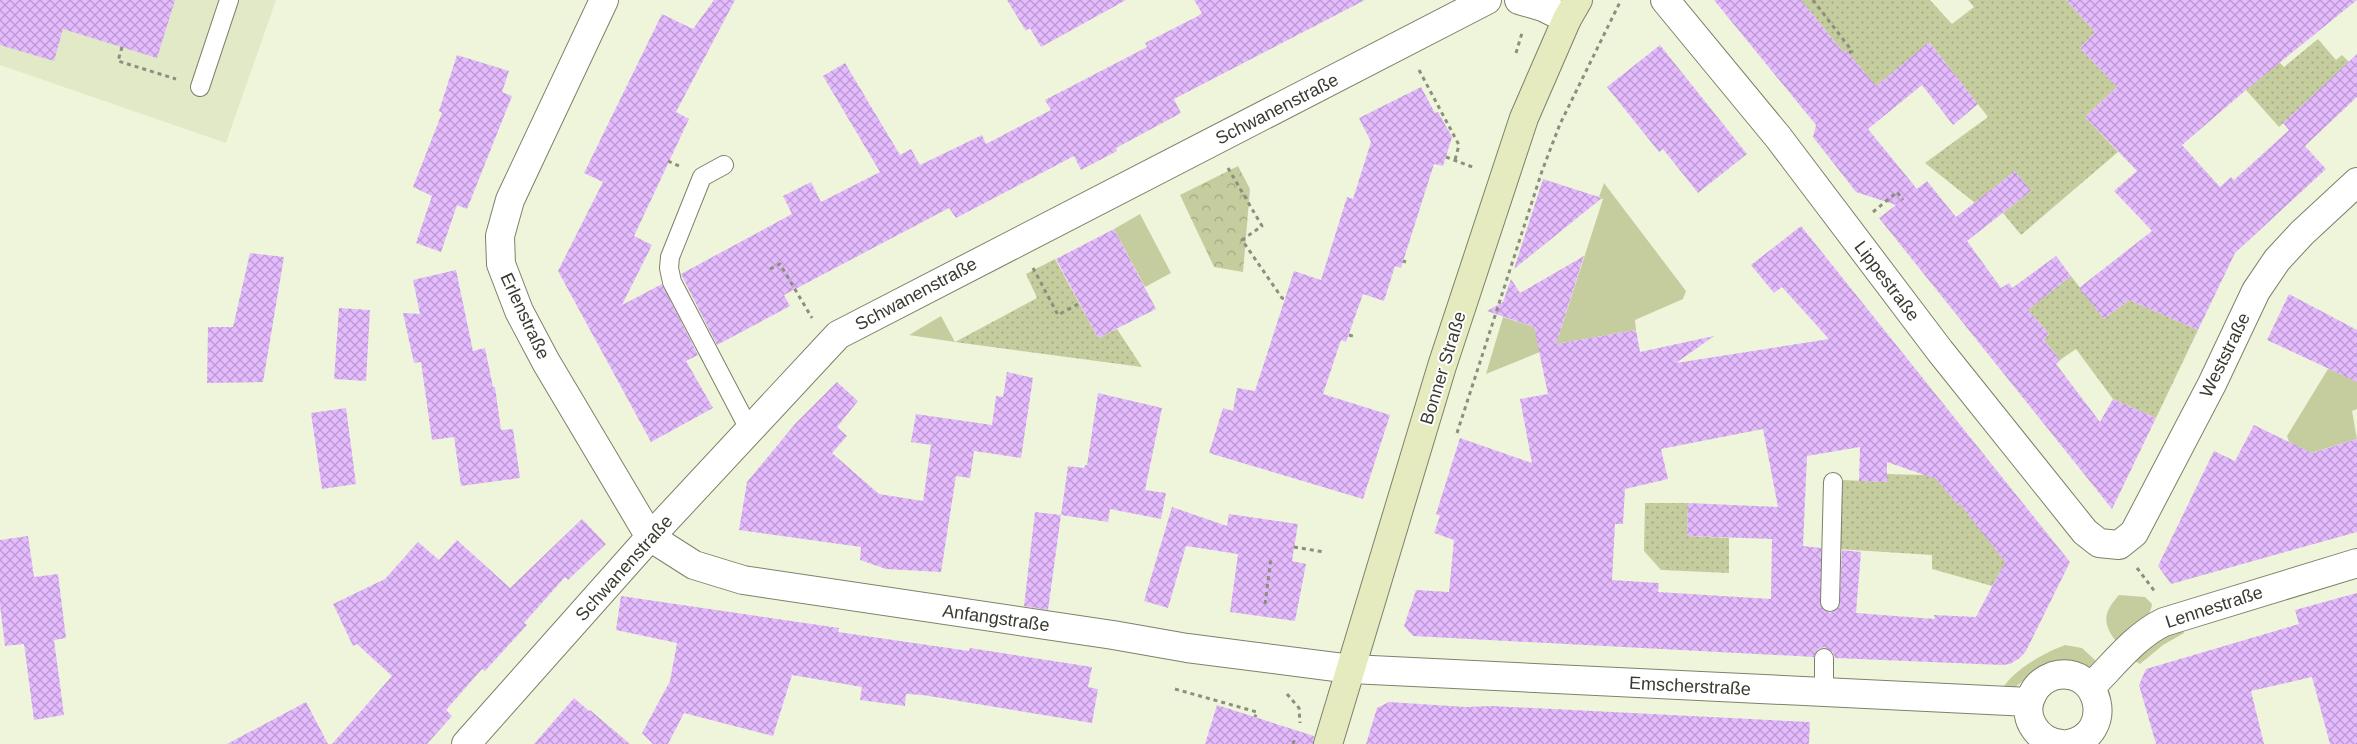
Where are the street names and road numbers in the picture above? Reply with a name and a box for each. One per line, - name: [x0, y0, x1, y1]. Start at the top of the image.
- street label: Schwanenstraße: [1212, 69, 1342, 149]
- street label: Lippestraße: [1850, 237, 1924, 325]
- street label: Schwanenstraße: [852, 253, 980, 335]
- street label: Erlenstraße: [496, 270, 554, 362]
- street label: Bonner Straße: [1416, 309, 1470, 427]
- street label: Weststraße: [2196, 309, 2254, 401]
- street label: Schwanenstraße: [571, 511, 677, 625]
- street label: Lennestraße: [2163, 582, 2265, 632]
- street label: Anfangstraße: [941, 601, 1051, 635]
- street label: Emscherstraße: [1629, 673, 1751, 699]

